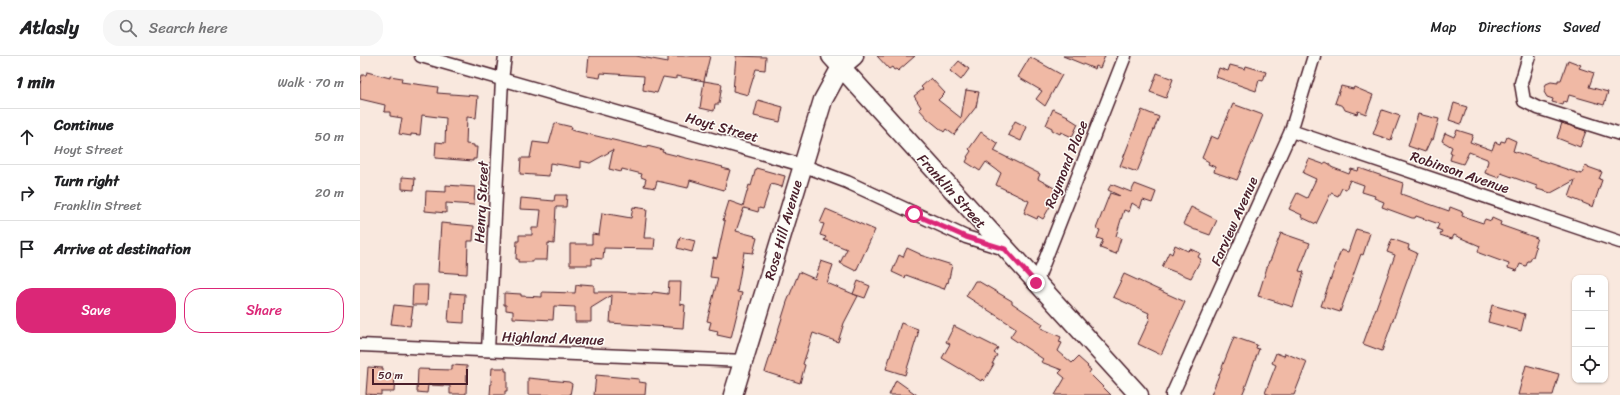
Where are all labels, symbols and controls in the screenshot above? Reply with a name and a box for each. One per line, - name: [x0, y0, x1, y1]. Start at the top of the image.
- search box: [103, 10, 383, 46]
- text: Atlasly: [20, 11, 79, 44]
- text: Search here: [149, 15, 228, 41]
- text: Map: [1430, 15, 1456, 40]
- text: Directions: [1478, 15, 1541, 40]
- text: Saved: [1563, 15, 1600, 40]
- icon: search: [117, 17, 139, 39]
- text: 1 min: [16, 67, 55, 97]
- text: Walk · 70 m: [278, 71, 344, 94]
- street label: Hoyt Street: [682, 105, 761, 150]
- text: Continue: [54, 112, 114, 138]
- street label: Raymond Place: [1037, 116, 1095, 212]
- text: 50 m: [314, 125, 344, 148]
- icon: ahead: [16, 126, 38, 148]
- text: Hoyt Street: [54, 138, 123, 161]
- street label: Robinson Avenue: [1407, 144, 1513, 201]
- street label: Franklin Street: [911, 148, 993, 235]
- street label: Henry Street: [467, 159, 496, 244]
- text: Turn right: [54, 168, 119, 194]
- street label: Farview Avenue: [1204, 172, 1265, 270]
- street label: Rose Hill Avenue: [757, 177, 810, 283]
- text: 20 m: [315, 181, 344, 204]
- icon: right: [16, 182, 38, 204]
- text: Franklin Street: [54, 194, 142, 217]
- route start: [905, 205, 923, 223]
- text: Arrive at destination: [54, 236, 191, 262]
- icon: arrive: [16, 238, 38, 260]
- route end: [1027, 274, 1045, 292]
- map controls: [1572, 275, 1608, 383]
- button: +: [1572, 275, 1608, 311]
- button: Save: [16, 288, 176, 333]
- button: Share: [184, 288, 344, 333]
- button: −: [1572, 311, 1608, 347]
- street label: Highland Avenue: [501, 324, 605, 353]
- button: locate: [1572, 347, 1608, 383]
- text: 50 m: [378, 366, 403, 385]
- scale bar: [372, 367, 468, 386]

